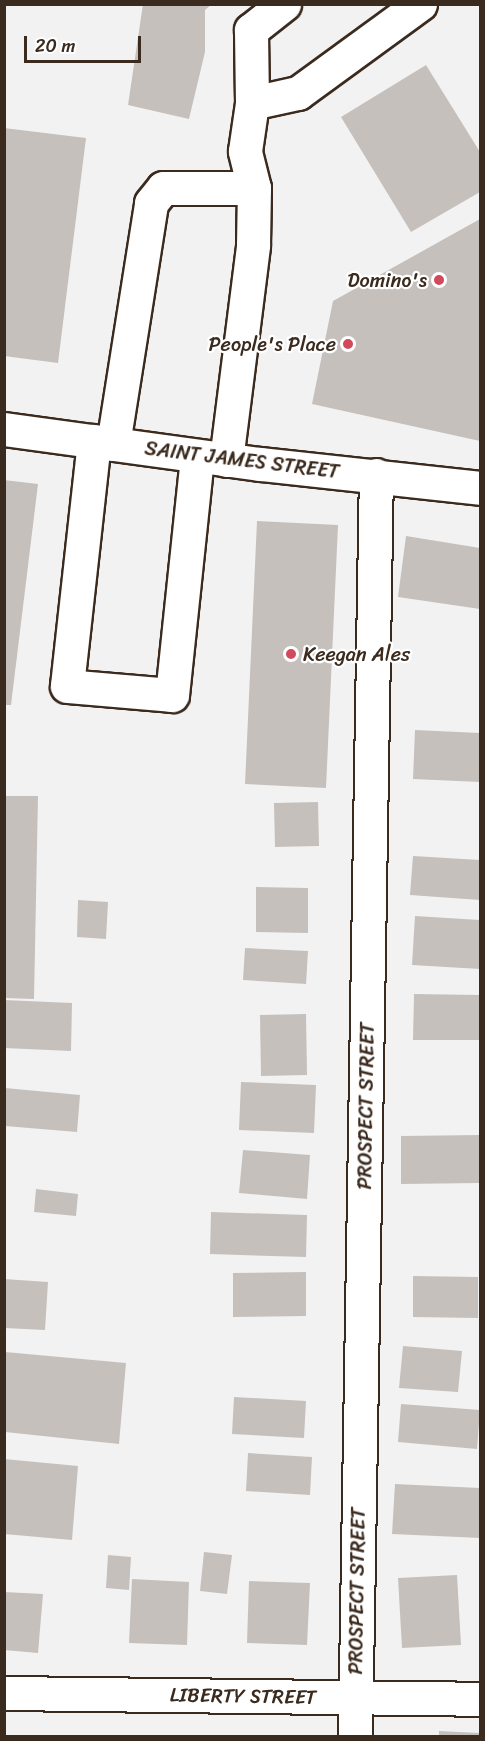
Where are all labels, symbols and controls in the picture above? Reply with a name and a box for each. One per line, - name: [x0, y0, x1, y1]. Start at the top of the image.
- scale bar: [27, 24, 144, 62]
- text: 20 m: [35, 30, 75, 62]
- place label: Domino's: [348, 268, 427, 292]
- marker: Domino's: [432, 273, 446, 287]
- place label: People's Place: [208, 332, 336, 356]
- marker: People's Place: [341, 337, 355, 351]
- street label: SAINT JAMES STREET: [143, 436, 341, 484]
- place label: Keegan Ales: [303, 642, 410, 666]
- marker: Keegan Ales: [284, 647, 298, 661]
- street label: PROSPECT STREET: [353, 1022, 379, 1190]
- street label: PROSPECT STREET: [344, 1507, 370, 1675]
- street label: LIBERTY STREET: [168, 1683, 318, 1709]

